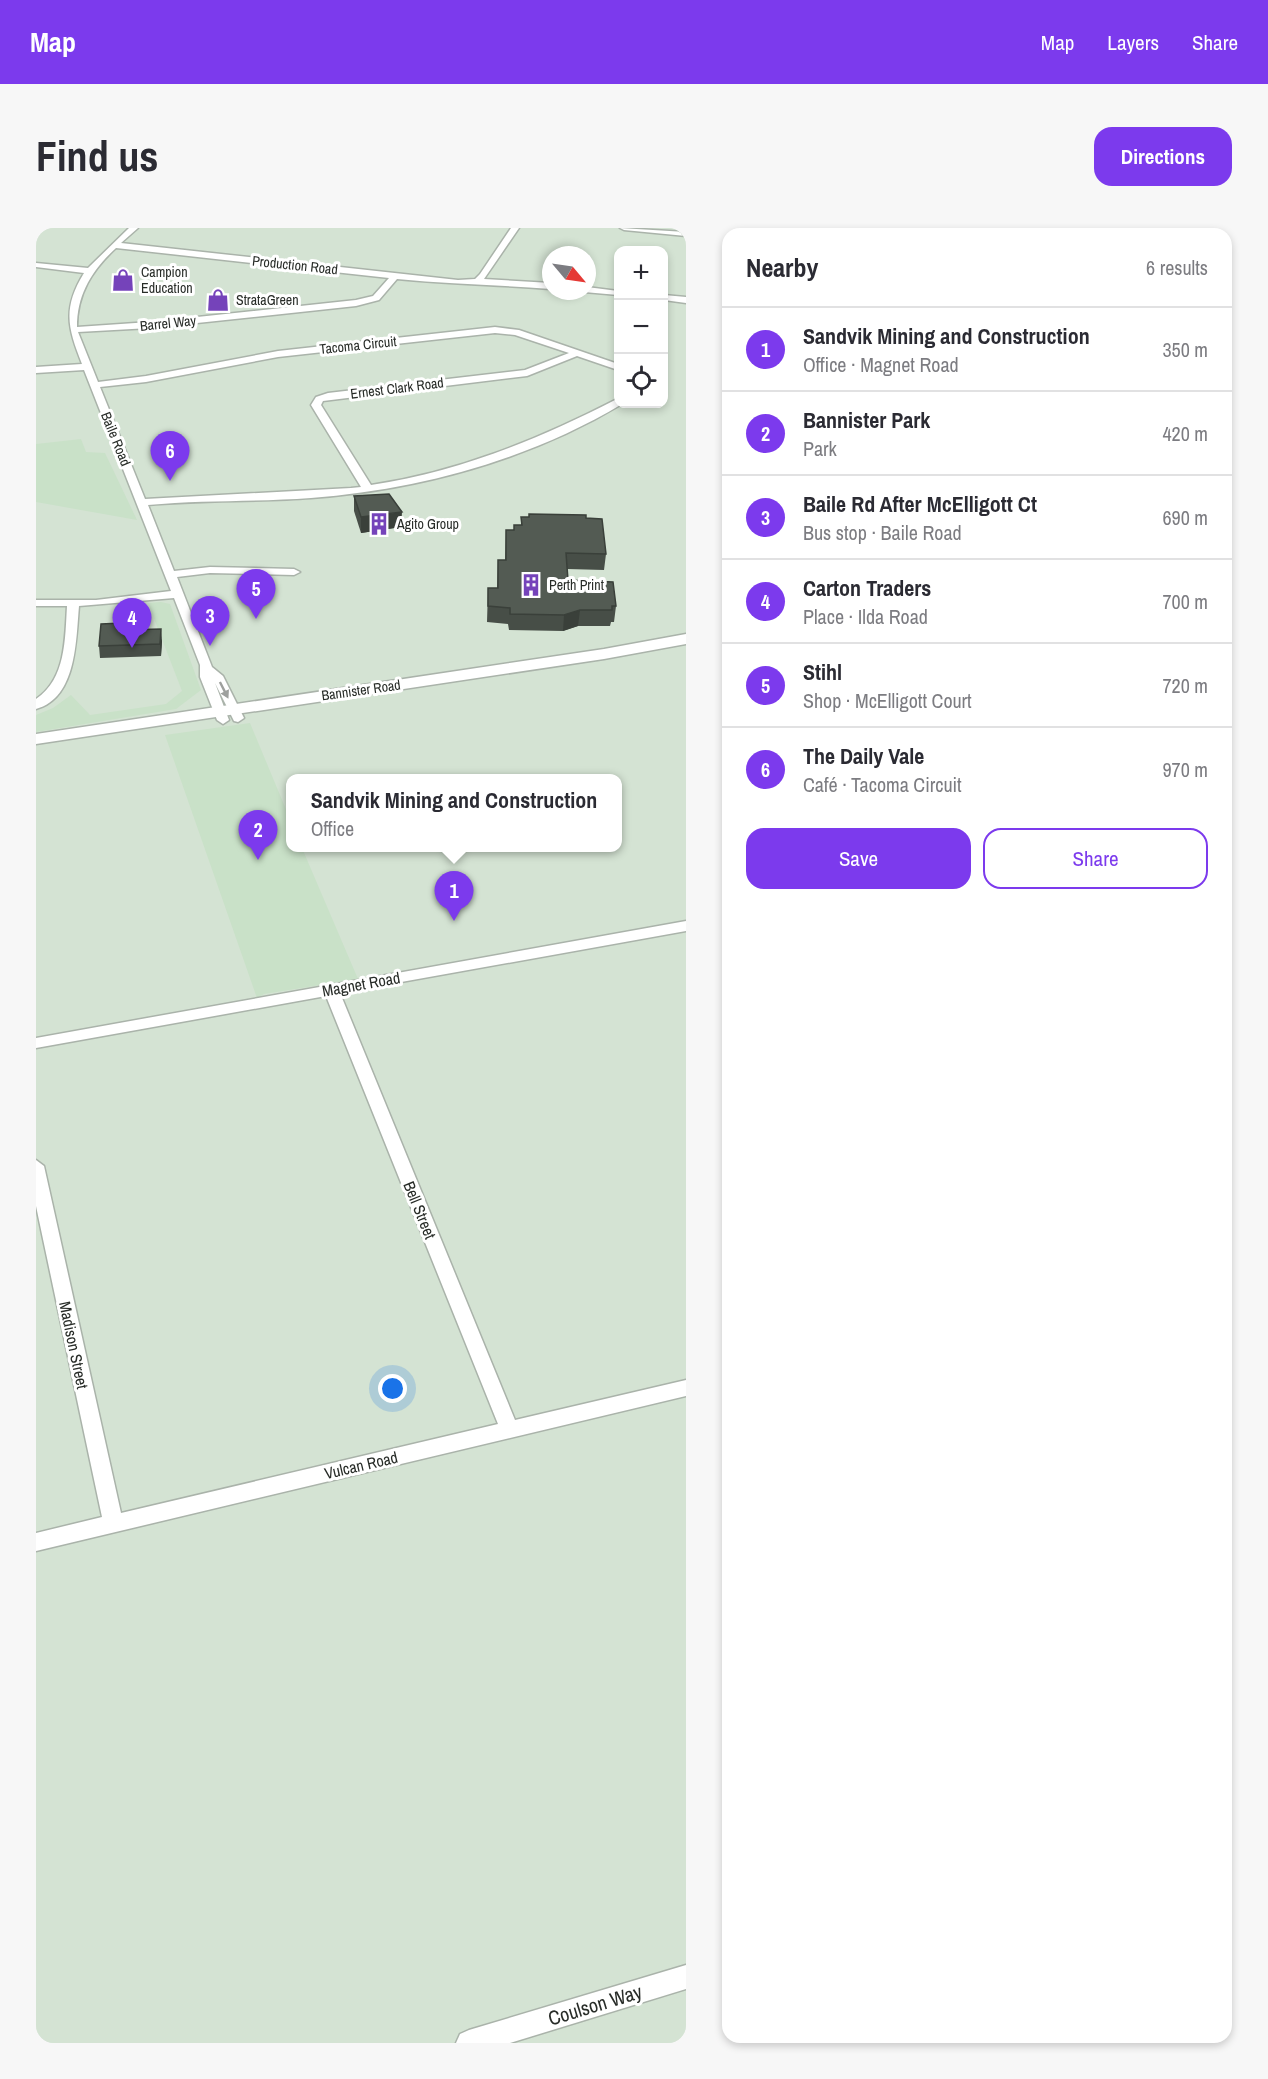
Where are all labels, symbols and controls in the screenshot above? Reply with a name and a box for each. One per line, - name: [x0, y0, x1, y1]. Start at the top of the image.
- text: Map: [30, 23, 76, 61]
- text: Map: [1041, 28, 1074, 57]
- text: Layers: [1107, 28, 1159, 57]
- text: Share: [1192, 28, 1238, 57]
- button: Directions: [1094, 127, 1232, 186]
- text: Find us: [36, 128, 158, 184]
- north arrow: [542, 246, 596, 300]
- map controls: [614, 246, 668, 408]
- button: +: [614, 246, 668, 300]
- text: Nearby: [746, 250, 818, 285]
- street label: Production Road: [251, 252, 339, 278]
- text: 6 results: [1146, 254, 1208, 281]
- place label: Campion Education: [141, 263, 193, 297]
- shop icon: Campion Education: [110, 267, 136, 293]
- shop icon: StrataGreen: [205, 287, 231, 313]
- place label: StrataGreen: [236, 291, 299, 309]
- button: −: [614, 300, 668, 354]
- street label: Barrel Way: [139, 311, 197, 335]
- text: Sandvik Mining and Construction: [803, 321, 1090, 351]
- street label: Tacoma Circuit: [319, 332, 397, 358]
- text: 1: [761, 336, 770, 363]
- text: 350 m: [1162, 336, 1208, 363]
- text: Office · Magnet Road: [803, 351, 959, 378]
- button: locate: [614, 354, 668, 408]
- street label: Ernest Clark Road: [349, 373, 445, 403]
- text: Bannister Park: [803, 405, 930, 435]
- street label: Baile Road: [97, 409, 135, 469]
- text: 2: [761, 420, 770, 447]
- text: 420 m: [1162, 420, 1208, 447]
- pin: 6: [150, 432, 190, 481]
- text: Park: [803, 435, 837, 462]
- text: Baile Rd After McElligott Ct: [803, 489, 1037, 519]
- text: 3: [761, 504, 770, 531]
- text: 690 m: [1162, 504, 1208, 531]
- building icon: Agito Group: [366, 511, 392, 537]
- place label: Agito Group: [396, 515, 459, 533]
- text: Bus stop · Baile Road: [803, 519, 962, 546]
- pin: 5: [236, 570, 276, 619]
- building icon: Perth Print: [518, 572, 544, 598]
- text: Carton Traders: [803, 573, 931, 603]
- place label: Perth Print: [549, 576, 604, 594]
- text: 4: [761, 588, 770, 615]
- text: 700 m: [1162, 588, 1208, 615]
- pin: 3: [190, 596, 230, 646]
- pin: 4: [112, 598, 152, 648]
- text: Place · Ilda Road: [803, 603, 928, 630]
- text: Stihl: [803, 657, 842, 687]
- text: 5: [761, 672, 770, 699]
- text: 720 m: [1162, 672, 1208, 699]
- street label: Bannister Road: [320, 676, 402, 704]
- one-way arrow: [219, 681, 229, 698]
- text: Shop · McElligott Court: [803, 687, 972, 714]
- text: The Daily Vale: [803, 741, 924, 771]
- text: 6: [761, 756, 770, 783]
- text: 970 m: [1162, 756, 1208, 783]
- text: Café · Tacoma Circuit: [803, 771, 962, 798]
- popup: [286, 774, 622, 852]
- text: Sandvik Mining and Construction: [311, 785, 597, 815]
- pin: 2: [238, 810, 278, 860]
- text: Office: [311, 815, 354, 842]
- button: Save: [746, 828, 971, 889]
- button: Share: [983, 828, 1208, 889]
- pin: 1: [434, 872, 474, 921]
- street label: Magnet Road: [320, 966, 402, 1002]
- street label: Bell Street: [398, 1178, 442, 1243]
- street label: Madison Street: [54, 1299, 94, 1391]
- your location: [378, 1374, 407, 1403]
- street label: Vulcan Road: [322, 1446, 400, 1484]
- street label: Coulson Way: [545, 1977, 646, 2032]

